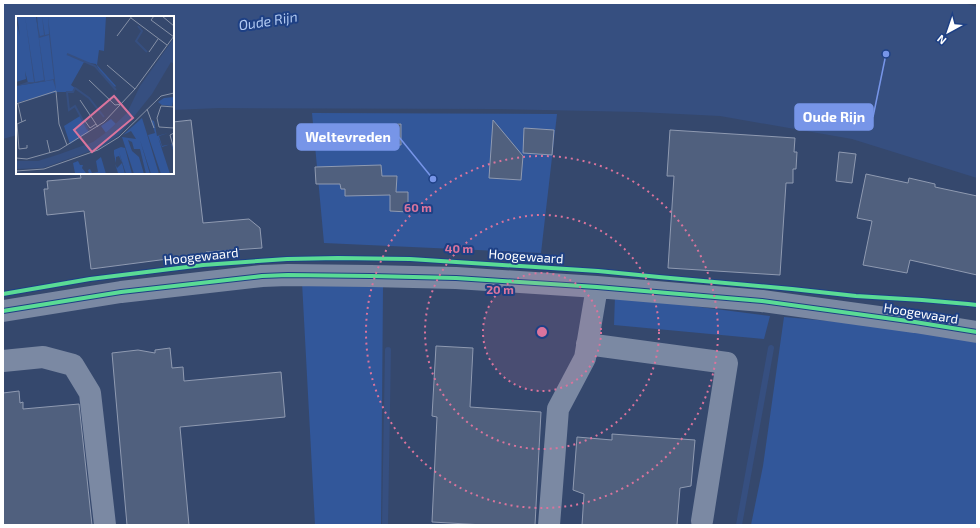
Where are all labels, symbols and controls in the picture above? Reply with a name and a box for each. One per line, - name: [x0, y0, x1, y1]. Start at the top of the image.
- water label: Oude Rijn: [237, 7, 299, 34]
- north arrow: [928, 12, 968, 52]
- inset map: [16, 16, 174, 174]
- text: N: [934, 32, 948, 48]
- callout: Oude Rijn: [795, 104, 873, 130]
- text: Oude Rijn: [803, 108, 865, 125]
- callout: Weltevreden: [297, 124, 399, 150]
- text: Weltevreden: [305, 128, 391, 145]
- text: 60 m: [404, 200, 432, 214]
- text: 40 m: [445, 241, 473, 255]
- street label: Hoogewaard: [163, 244, 239, 268]
- street label: Hoogewaard: [488, 245, 564, 267]
- text: 20 m: [486, 282, 514, 296]
- street label: Hoogewaard: [883, 299, 959, 327]
- centre of rings: [535, 325, 549, 339]

